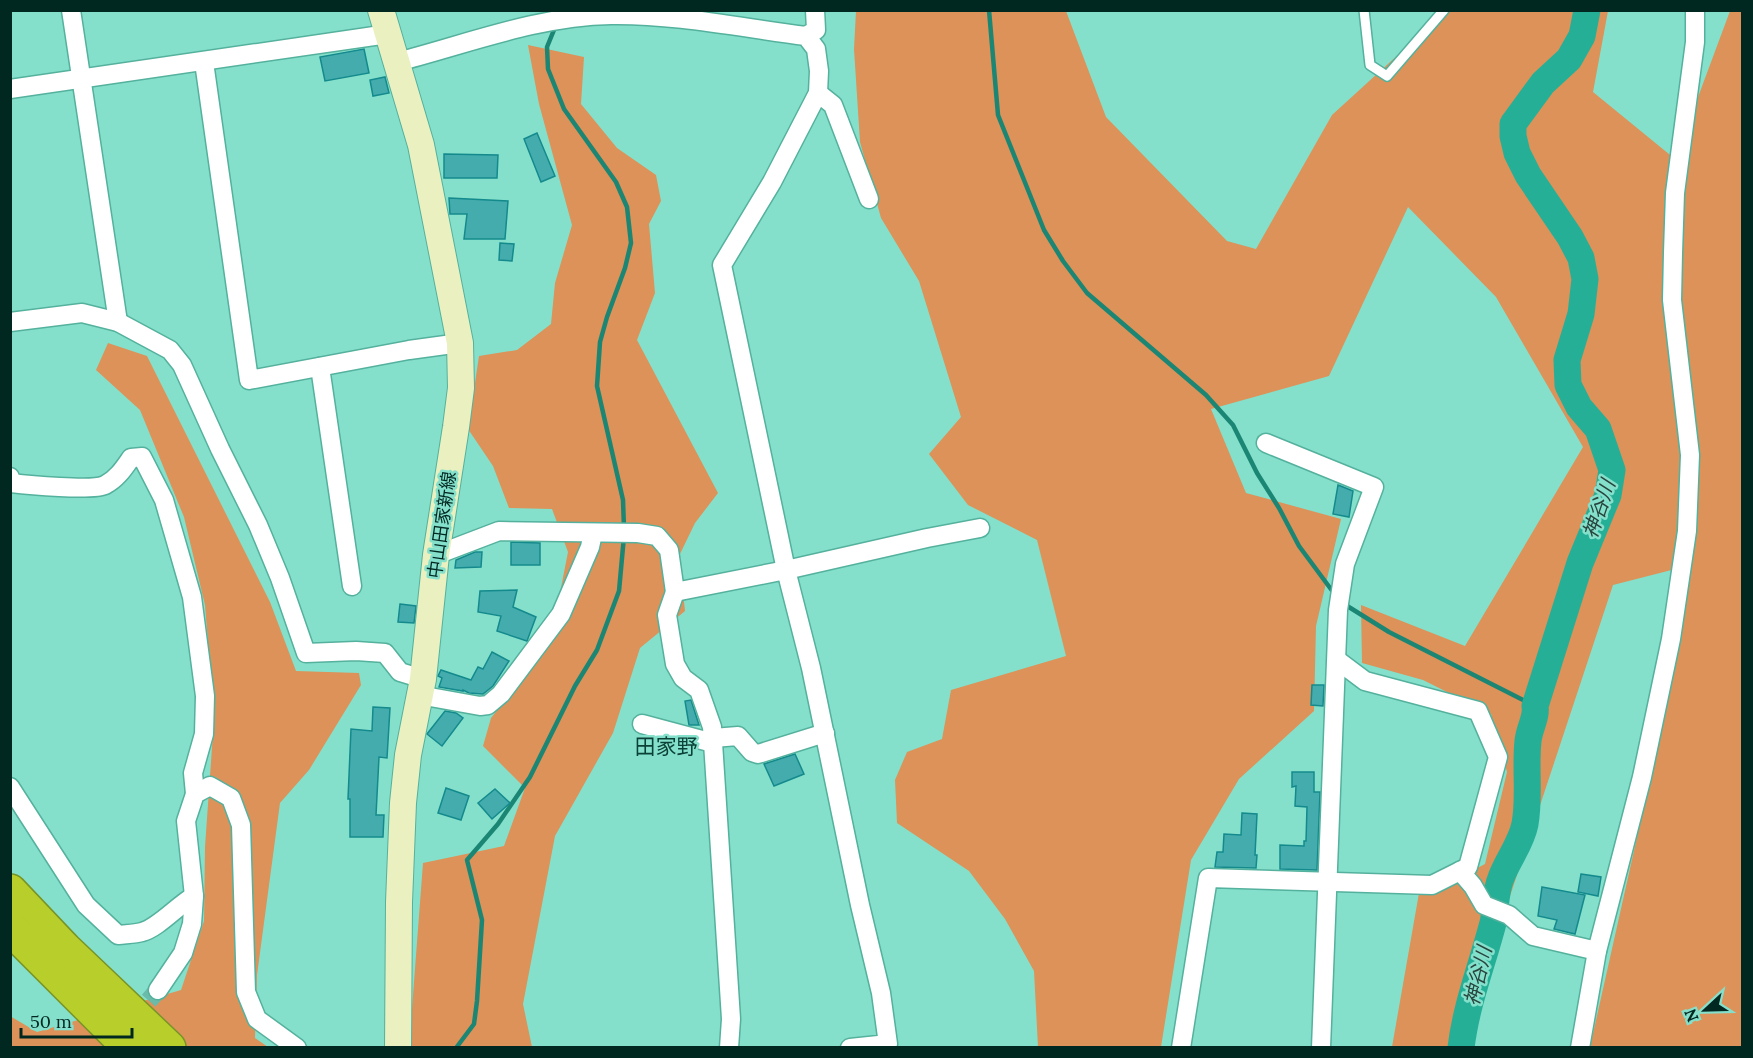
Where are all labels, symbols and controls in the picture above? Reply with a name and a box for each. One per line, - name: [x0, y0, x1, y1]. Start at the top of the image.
- street label: 中山田家新線: [423, 470, 460, 580]
- water label: 神谷川: [1577, 475, 1621, 541]
- district label: 田家野: [635, 733, 698, 760]
- water label: 神谷川: [1459, 942, 1497, 1008]
- north arrow: [1675, 980, 1735, 1040]
- scale bar: [21, 1001, 132, 1039]
- text: N: [1680, 1006, 1703, 1025]
- text: 50 m: [30, 1010, 72, 1033]

